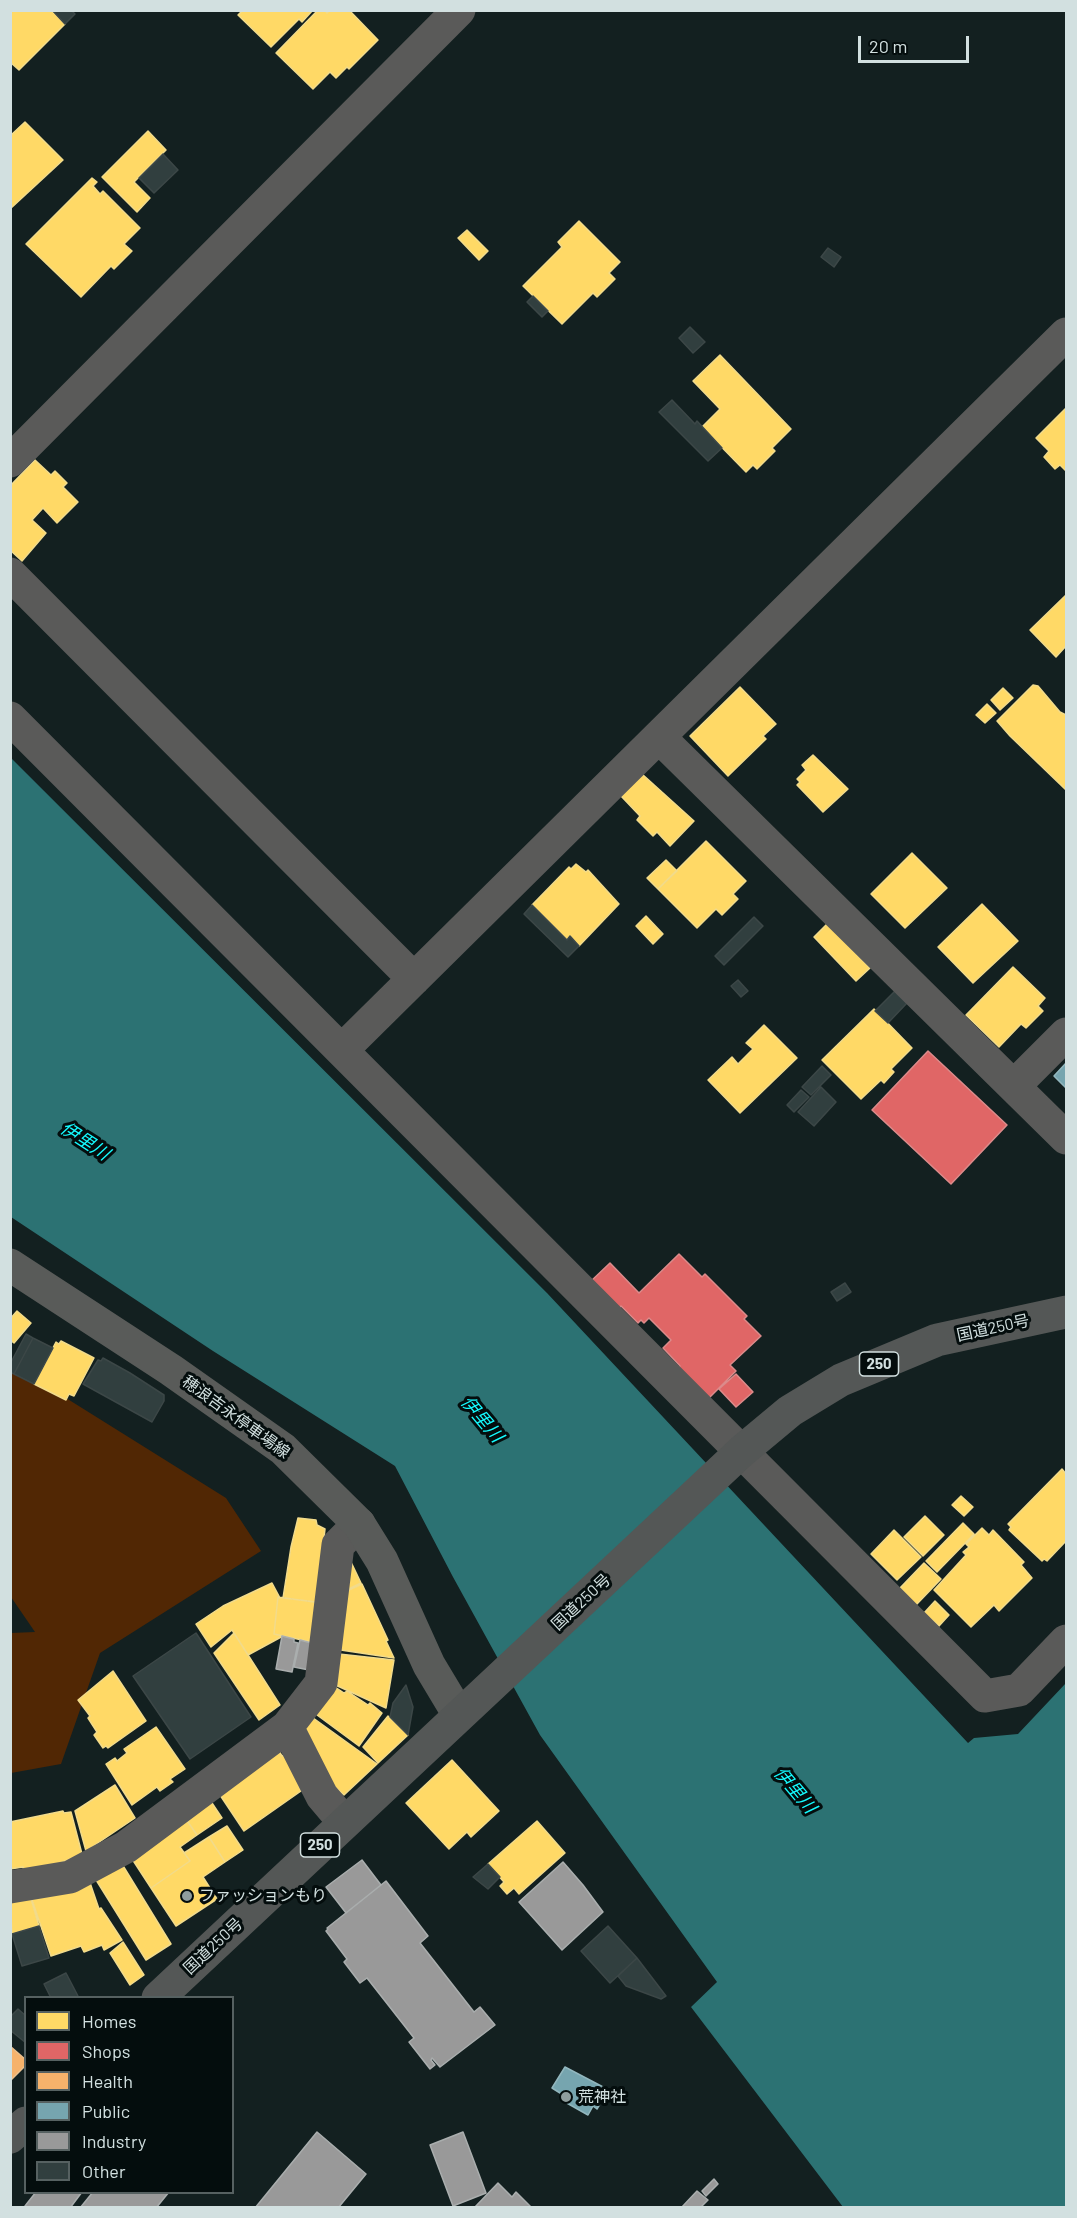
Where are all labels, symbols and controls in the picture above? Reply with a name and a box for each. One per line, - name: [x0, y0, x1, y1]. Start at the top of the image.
- scale bar: [861, 24, 972, 62]
- text: 20 m: [869, 35, 907, 57]
- water label: 伊里川: [56, 1117, 114, 1165]
- street label: 国道250号: [955, 1311, 1031, 1345]
- road number: 250: [860, 1352, 898, 1376]
- street label: 穂浪吉永停車場線: [179, 1372, 293, 1462]
- water label: 伊里川: [456, 1391, 508, 1447]
- street label: 国道250号: [547, 1570, 615, 1634]
- water label: 伊里川: [769, 1762, 821, 1818]
- road number: 250: [300, 1833, 340, 1857]
- place label: ファッションもり: [199, 1886, 327, 1906]
- marker: ファッションもり: [180, 1889, 194, 1903]
- street label: 国道250号: [179, 1914, 247, 1978]
- legend: [24, 1996, 234, 2194]
- text: Homes: [82, 2010, 136, 2032]
- text: Shops: [82, 2040, 131, 2062]
- text: Health: [82, 2070, 133, 2092]
- place label: 荒神社: [578, 2087, 626, 2107]
- marker: 荒神社: [559, 2090, 573, 2104]
- text: Public: [82, 2100, 130, 2122]
- text: Industry: [82, 2130, 146, 2152]
- text: Other: [82, 2160, 125, 2182]

